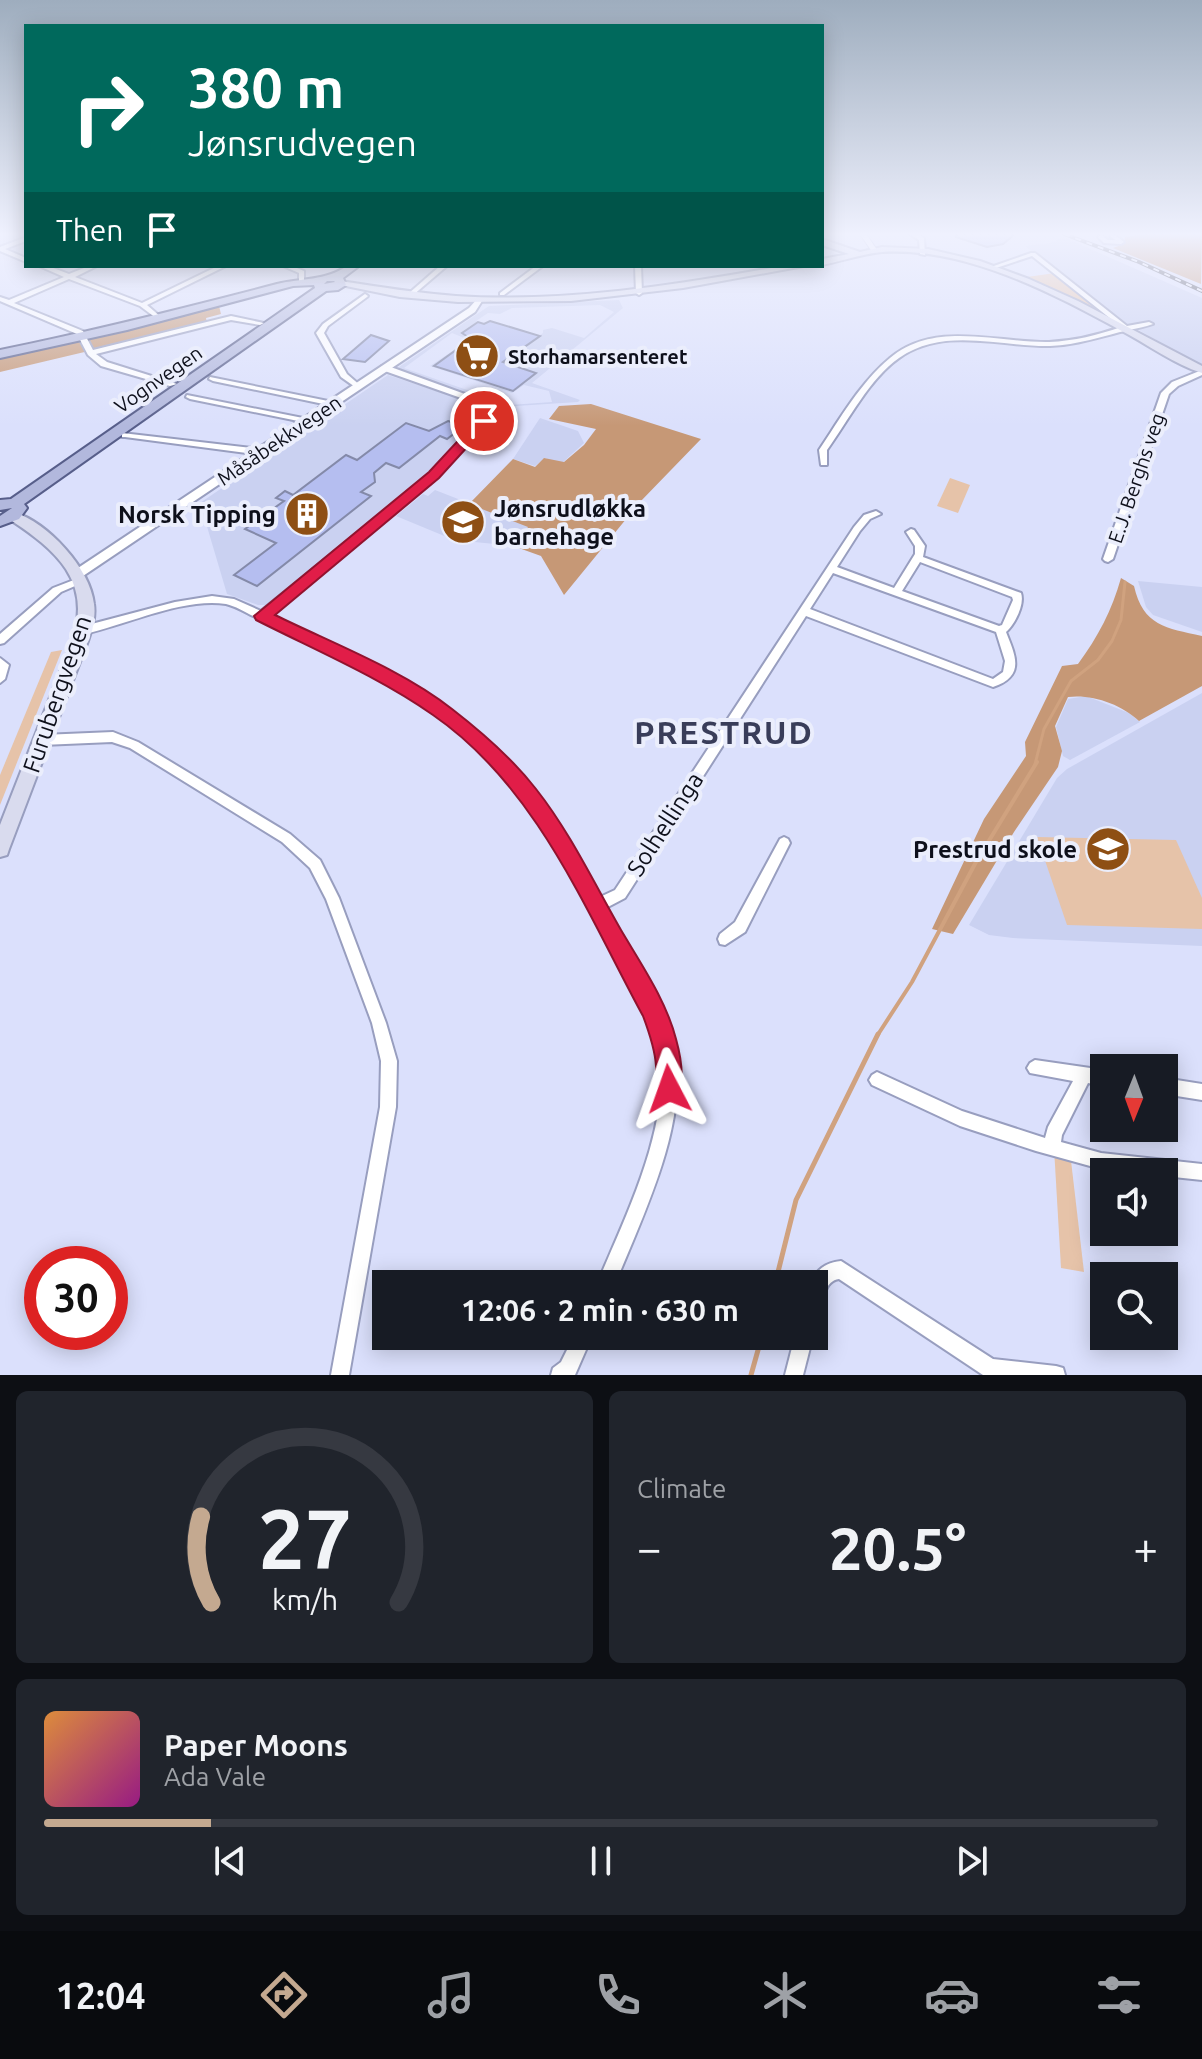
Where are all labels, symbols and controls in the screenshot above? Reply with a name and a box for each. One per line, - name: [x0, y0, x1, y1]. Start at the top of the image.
- icon: right: [56, 56, 160, 160]
- text: 380 m: [188, 56, 344, 119]
- text: Jønsrudvegen: [188, 122, 417, 163]
- icon: arrive: [140, 208, 184, 252]
- text: Then: [56, 213, 124, 247]
- supermarket icon: Storhamarsenteret: [453, 332, 501, 380]
- street label: Vognvegen: [110, 341, 206, 417]
- place label: Storhamarsenteret: [508, 345, 688, 368]
- pin: [450, 387, 518, 455]
- street label: Måsåbekkvegen: [213, 390, 345, 490]
- icon: arrive: [462, 399, 506, 443]
- street label: E.J. Berghs veg: [1103, 410, 1169, 546]
- building icon: Norsk Tipping: [283, 490, 331, 538]
- place label: Jønsrudløkka barnehage: [494, 495, 646, 550]
- school or university icon: Jønsrudløkka barnehage: [439, 498, 487, 546]
- place label: Norsk Tipping: [118, 501, 276, 528]
- street label: Furubergvegen: [17, 612, 97, 776]
- district label: PRESTRUD: [634, 714, 814, 750]
- street label: Solhellinga: [622, 767, 708, 881]
- school or university icon: Prestrud skole: [1084, 825, 1132, 873]
- place label: Prestrud skole: [913, 836, 1077, 863]
- position arrow: [627, 1047, 711, 1131]
- north arrow: [1090, 1054, 1178, 1142]
- map controls: [1090, 1054, 1178, 1350]
- button: sound: [1090, 1158, 1178, 1246]
- speed limit sign: 30: [24, 1246, 128, 1350]
- button: search: [1090, 1262, 1178, 1350]
- text: 12:06 · 2 min · 630 m: [461, 1293, 739, 1327]
- text: Climate: [637, 1474, 726, 1503]
- text: 27: [258, 1491, 351, 1585]
- text: 20.5°: [829, 1514, 966, 1581]
- text: −: [637, 1523, 662, 1572]
- text: +: [1133, 1523, 1158, 1572]
- text: km/h: [272, 1583, 338, 1615]
- text: Paper Moons: [164, 1728, 348, 1762]
- text: Ada Vale: [164, 1762, 266, 1791]
- icon: previous: [208, 1839, 252, 1883]
- icon: pause: [579, 1839, 623, 1883]
- icon: next: [950, 1839, 994, 1883]
- icon: directions: [256, 1967, 312, 2023]
- icon: music: [423, 1967, 479, 2023]
- icon: phone: [590, 1967, 646, 2023]
- icon: climate: [757, 1967, 813, 2023]
- icon: car: [924, 1967, 980, 2023]
- icon: filters: [1091, 1967, 1147, 2023]
- text: 12:04: [55, 1975, 146, 2016]

